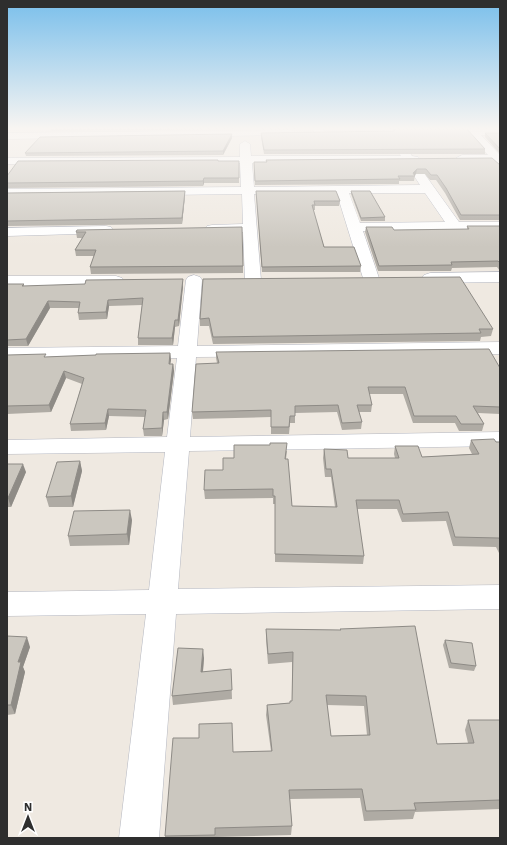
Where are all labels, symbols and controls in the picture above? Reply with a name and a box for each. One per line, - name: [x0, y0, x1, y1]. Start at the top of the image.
- north arrow: [8, 797, 48, 837]
- text: N: [24, 801, 32, 814]

